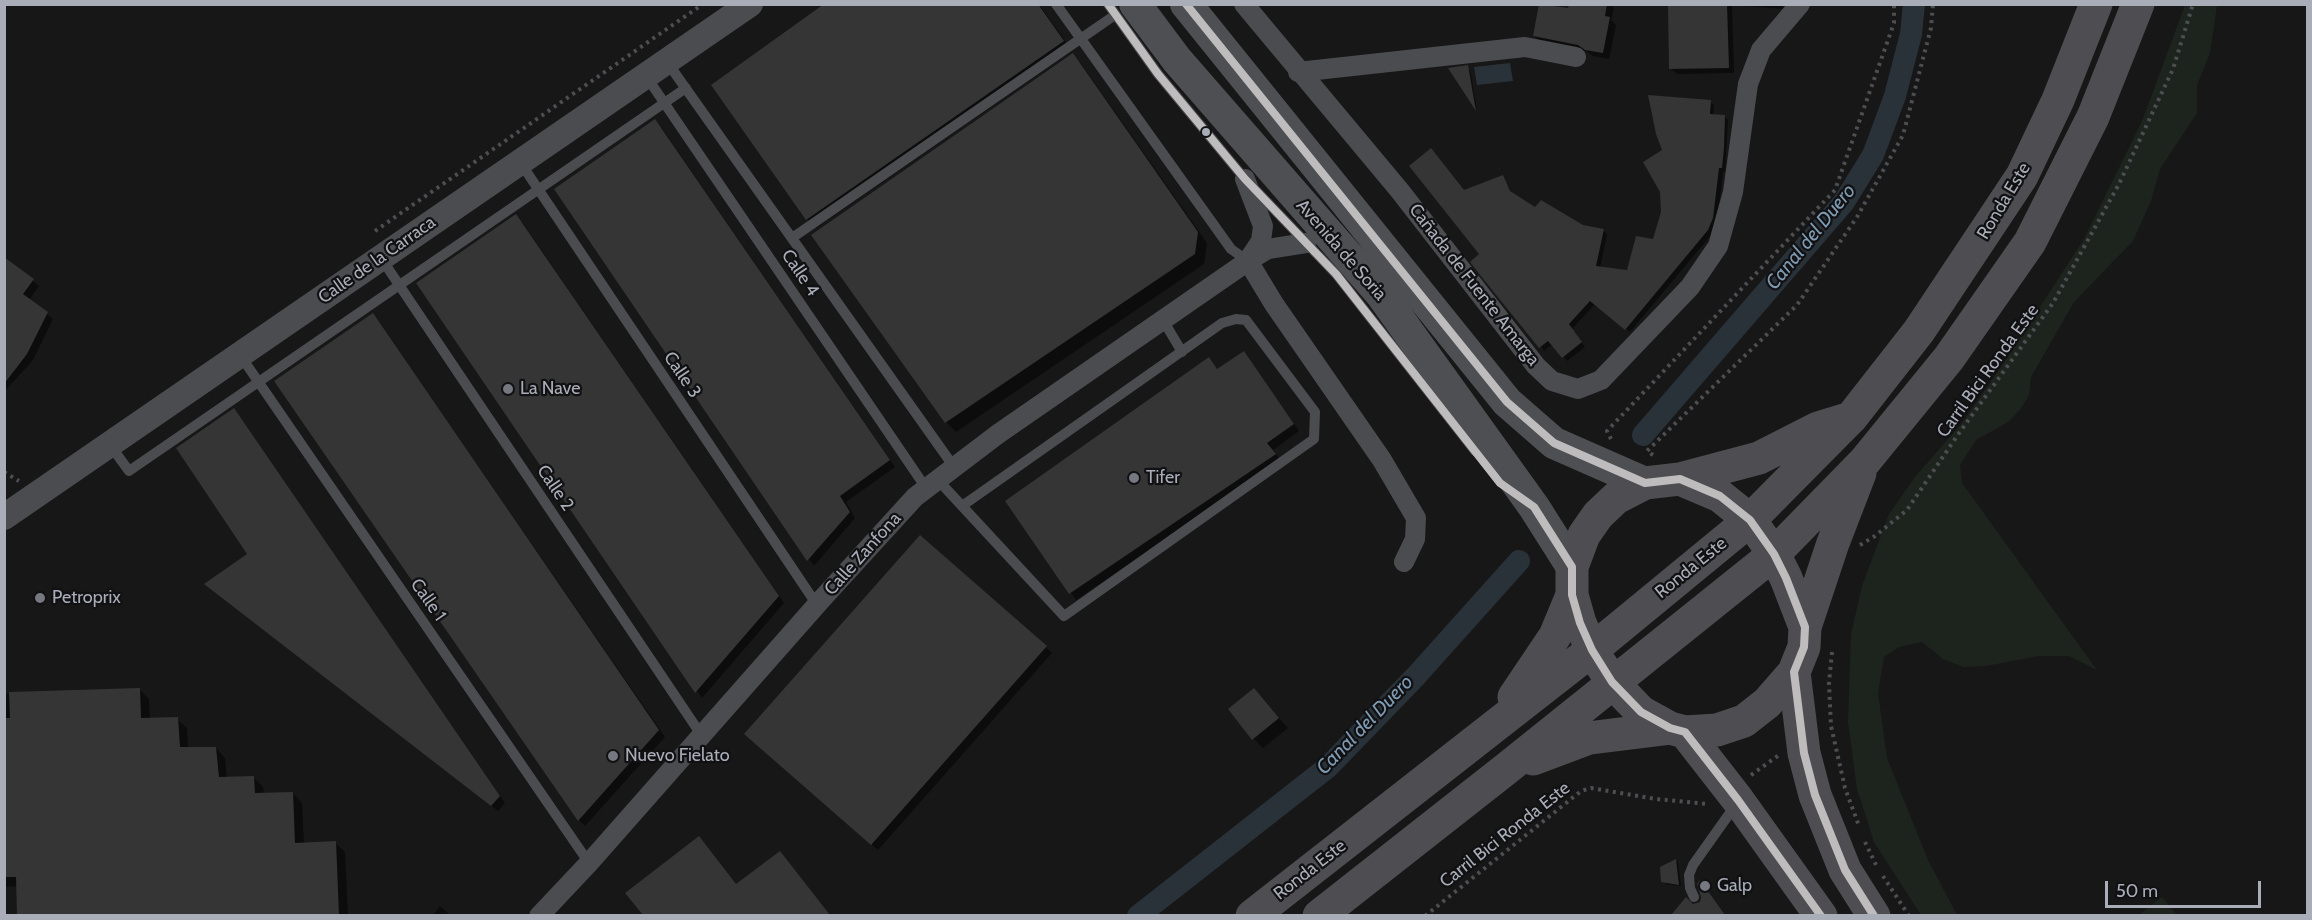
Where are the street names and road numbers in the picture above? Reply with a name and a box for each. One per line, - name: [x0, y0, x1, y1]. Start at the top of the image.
- street label: Ronda Este: [1973, 159, 2035, 243]
- street label: Avenida de Soria: [1291, 195, 1391, 305]
- street label: Cañada de Fuente Amarga: [1404, 200, 1544, 370]
- street label: Calle de la Carraca: [314, 212, 440, 308]
- street label: Calle 4: [777, 245, 823, 301]
- street label: Carril Bici Ronda Este: [1932, 300, 2044, 442]
- street label: Calle 3: [659, 348, 705, 402]
- street label: Calle 2: [532, 461, 578, 515]
- street label: Calle Zanfona: [820, 508, 906, 600]
- street label: Ronda Este: [1651, 533, 1731, 603]
- street label: Calle 1: [406, 574, 450, 626]
- street label: Carril Bici Ronda Este: [1436, 777, 1574, 893]
- street label: Ronda Este: [1270, 835, 1350, 905]

